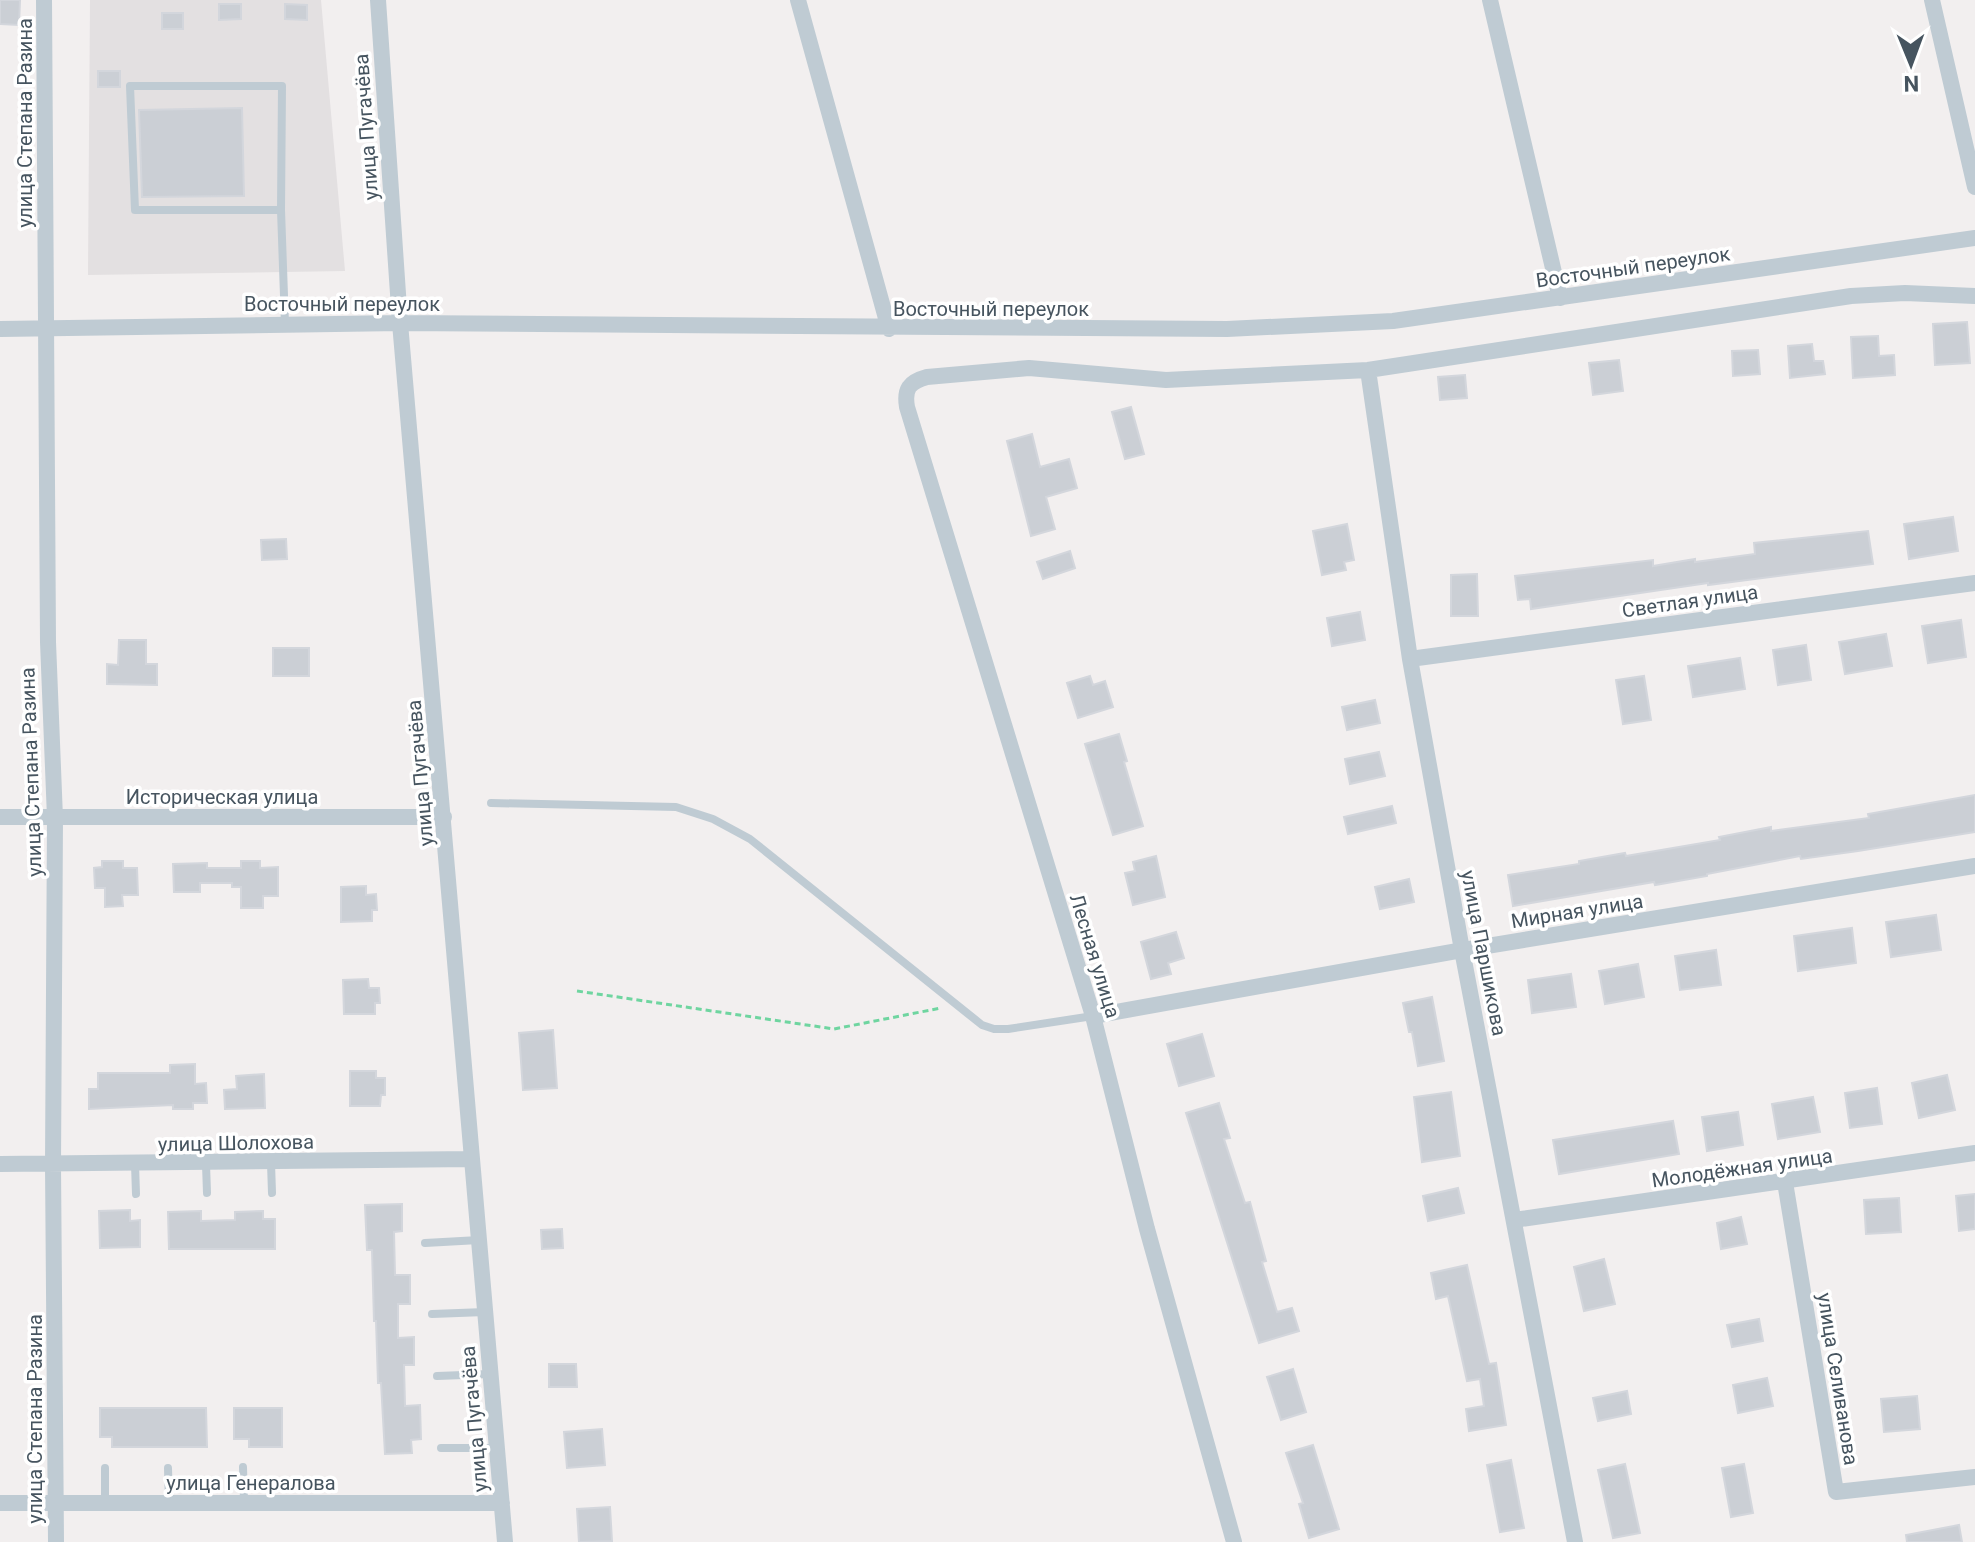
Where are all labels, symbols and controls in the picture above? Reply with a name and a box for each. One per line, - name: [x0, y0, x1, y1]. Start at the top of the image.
- street label: улица Степана Разина: [13, 18, 37, 228]
- north arrow: [1871, 24, 1951, 104]
- street label: улица Пугачёва: [349, 53, 383, 201]
- text: N: [1903, 71, 1919, 96]
- street label: Восточный переулок: [1534, 241, 1732, 293]
- street label: Восточный переулок: [244, 292, 440, 316]
- street label: Восточный переулок: [893, 297, 1089, 321]
- street label: Светлая улица: [1620, 580, 1760, 622]
- street label: улица Степана Разина: [15, 667, 47, 877]
- street label: улица Пугачёва: [402, 699, 438, 847]
- street label: Историческая улица: [126, 785, 318, 809]
- street label: улица Паршикова: [1456, 868, 1512, 1038]
- street label: Мирная улица: [1509, 889, 1645, 933]
- street label: Лесная улица: [1065, 891, 1125, 1021]
- street label: улица Шолохова: [158, 1130, 314, 1156]
- street label: Молодёжная улица: [1650, 1143, 1834, 1193]
- street label: улица Селиванова: [1813, 1291, 1863, 1467]
- street label: улица Степана Разина: [23, 1314, 47, 1524]
- street label: улица Пугачёва: [456, 1345, 492, 1493]
- street label: улица Генералова: [166, 1471, 336, 1495]

